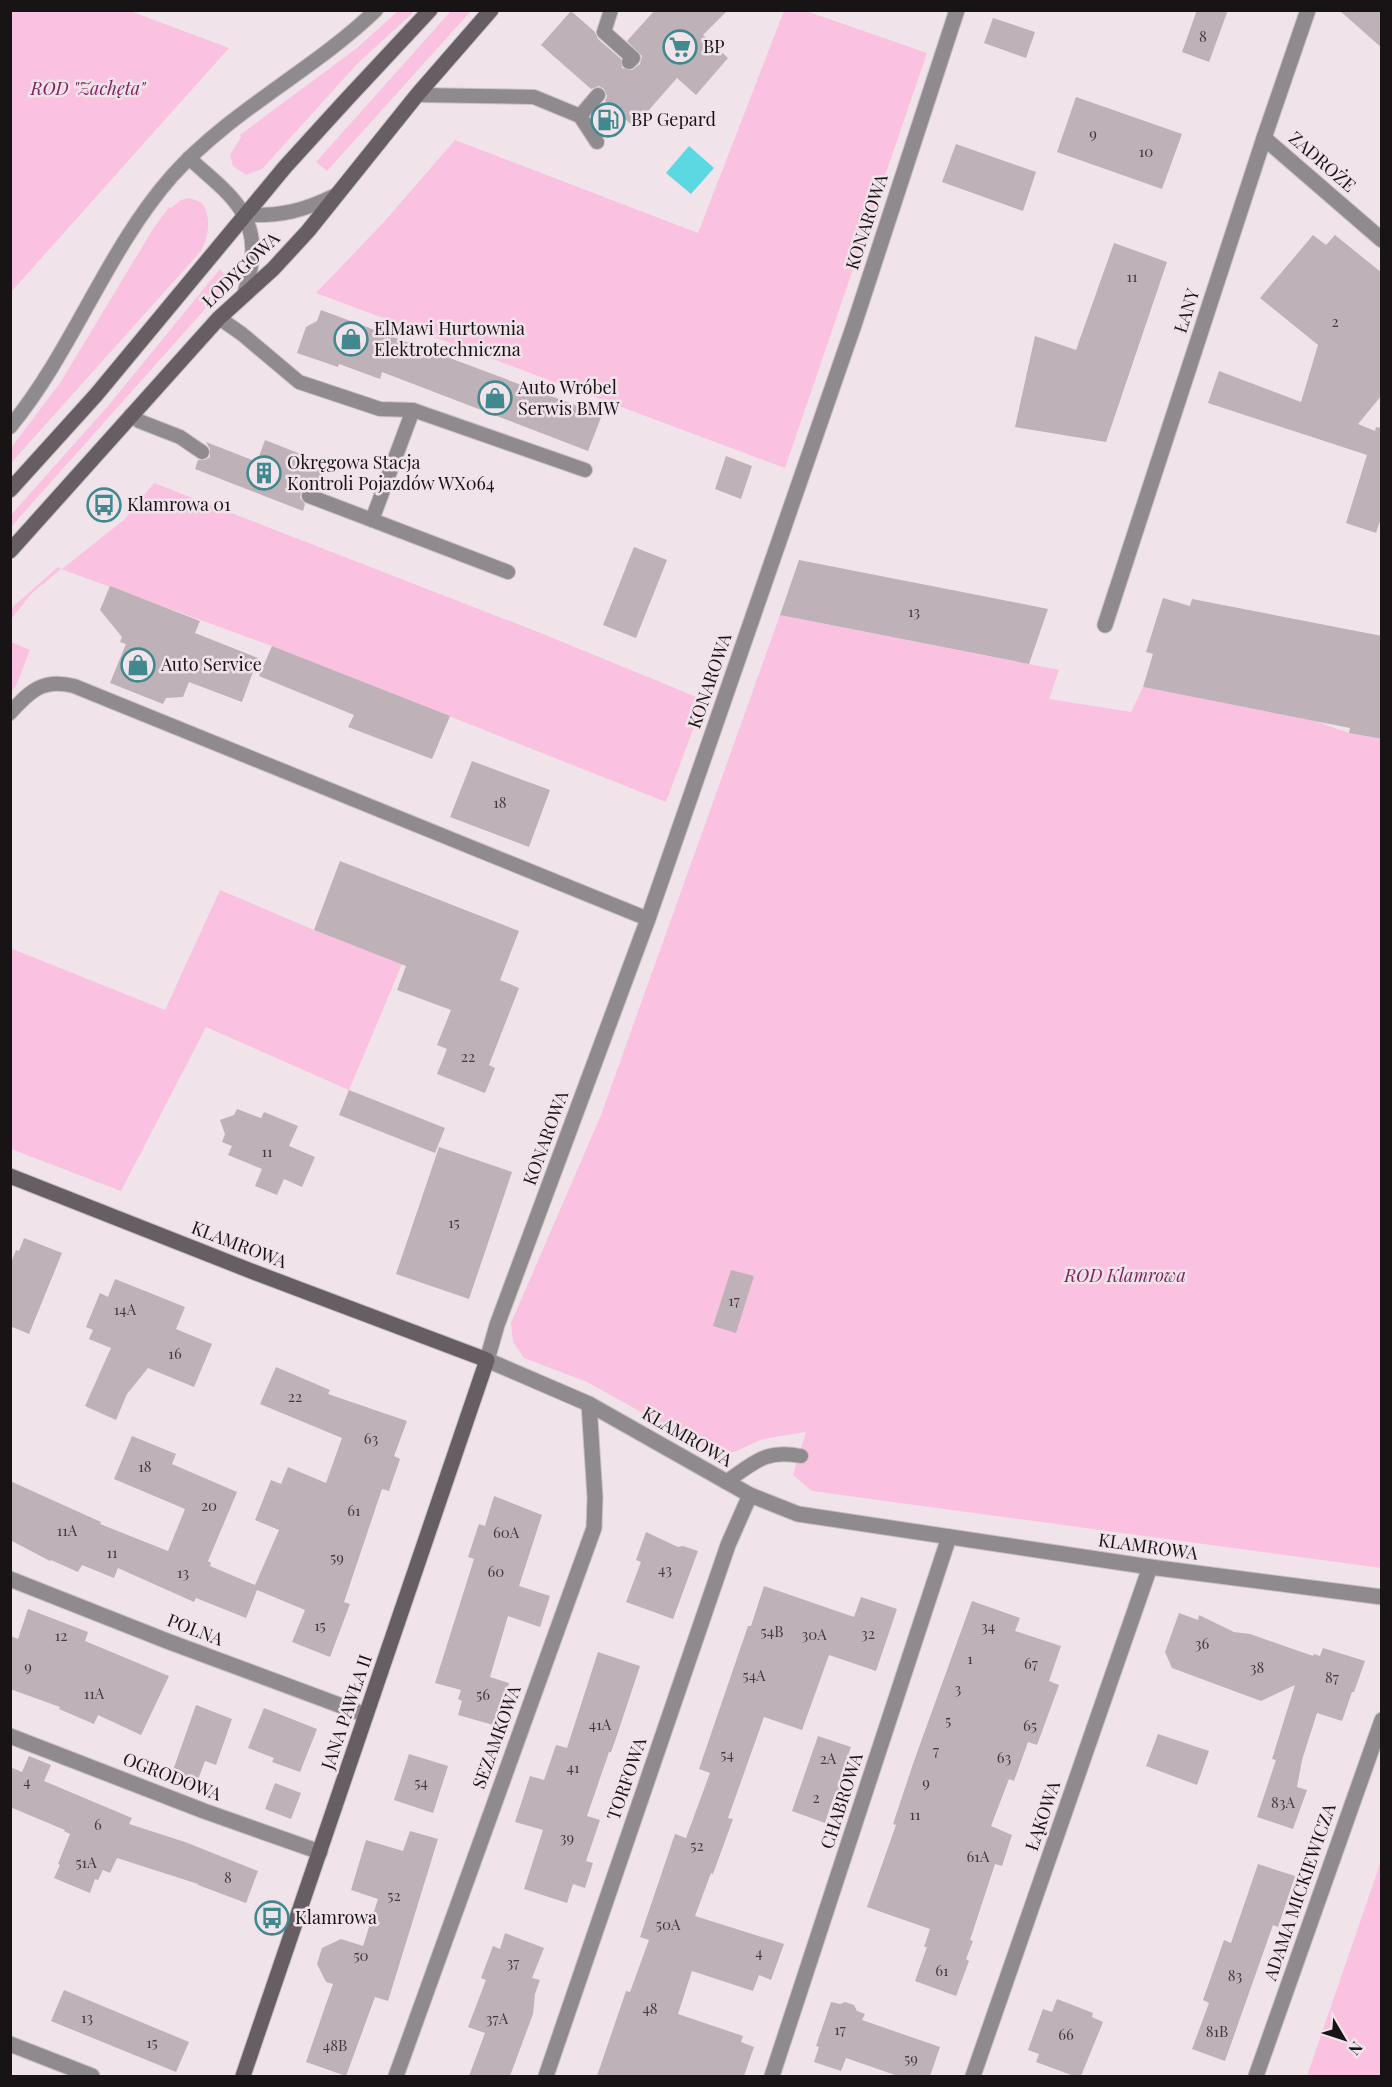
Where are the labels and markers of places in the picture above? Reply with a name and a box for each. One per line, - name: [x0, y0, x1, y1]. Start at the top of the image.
- supermarket icon: BP: [662, 29, 698, 65]
- place label: BP: [703, 34, 725, 58]
- fuel station icon: BP Gepard: [590, 102, 626, 138]
- place label: BP Gepard: [631, 107, 716, 131]
- place label: ElMawi Hurtownia Elektrotechniczna: [374, 316, 525, 361]
- shop icon: ElMawi Hurtownia Elektrotechniczna: [333, 321, 369, 357]
- place label: Auto Wróbel Serwis BMW: [517, 375, 620, 420]
- shop icon: Auto Wróbel Serwis BMW: [477, 380, 513, 416]
- place label: Okręgowa Stacja Kontroli Pojazdów WX064: [287, 450, 495, 495]
- building icon: Okręgowa Stacja Kontroli Pojazdów WX064: [246, 455, 282, 491]
- bus stop icon: Klamrowa 01: [86, 487, 122, 523]
- place label: Klamrowa 01: [127, 492, 231, 516]
- shop icon: Auto Service: [120, 647, 156, 683]
- place label: Auto Service: [160, 652, 262, 676]
- bus stop icon: Klamrowa: [254, 1900, 290, 1936]
- place label: Klamrowa: [295, 1905, 377, 1929]

